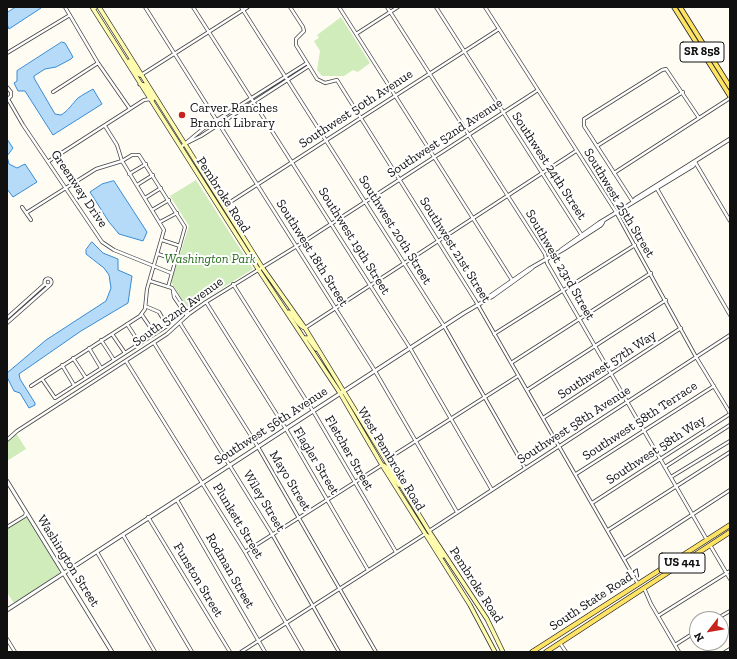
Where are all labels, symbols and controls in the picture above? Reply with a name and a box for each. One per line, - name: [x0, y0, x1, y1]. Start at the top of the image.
- road number: SR 858: [680, 42, 724, 62]
- street label: Southwest 50th Avenue: [296, 66, 416, 152]
- street label: Southwest 52nd Avenue: [384, 95, 506, 181]
- place label: Carver Ranches Branch Library: [190, 100, 278, 131]
- street label: Southwest 24th Street: [508, 109, 590, 223]
- marker: Carver Ranches Branch Library: [177, 110, 187, 120]
- street label: Southwest 25th Street: [580, 145, 658, 261]
- street label: Greenway Drive: [47, 147, 111, 231]
- street label: Pembroke Road: [193, 154, 253, 236]
- street label: Southwest 20th Street: [355, 173, 435, 287]
- street label: Southwest 19th Street: [315, 185, 393, 297]
- street label: Southwest 21st Street: [416, 194, 494, 306]
- street label: Southwest 18th Street: [273, 197, 351, 309]
- street label: Southwest 23rd Street: [522, 207, 598, 323]
- park label: Washington Park: [165, 251, 255, 267]
- street label: South 52nd Avenue: [130, 274, 226, 350]
- street label: Southwest 57th Way: [555, 327, 659, 403]
- street label: Southwest 58th Terrace: [580, 378, 700, 464]
- street label: Southwest 58th Avenue: [514, 383, 634, 467]
- street label: Southwest 56th Avenue: [211, 384, 331, 468]
- street label: West Pembroke Road: [354, 404, 428, 514]
- street label: Southwest 58th Way: [604, 412, 708, 488]
- street label: Fletcher Street: [321, 413, 377, 493]
- street label: Flagler Street: [290, 424, 342, 498]
- street label: Mayo Street: [266, 448, 314, 514]
- street label: Wiley Street: [240, 468, 288, 534]
- street label: Plunkett Street: [209, 480, 267, 562]
- street label: Washington Street: [34, 512, 102, 610]
- street label: Rodman Street: [202, 531, 258, 611]
- street label: Funston Street: [170, 540, 226, 620]
- street label: Pembroke Road: [446, 544, 506, 626]
- road number: US 441: [659, 553, 705, 573]
- street label: South State Road 7: [547, 564, 643, 634]
- north arrow: [689, 611, 729, 651]
- text: N: [691, 630, 707, 644]

